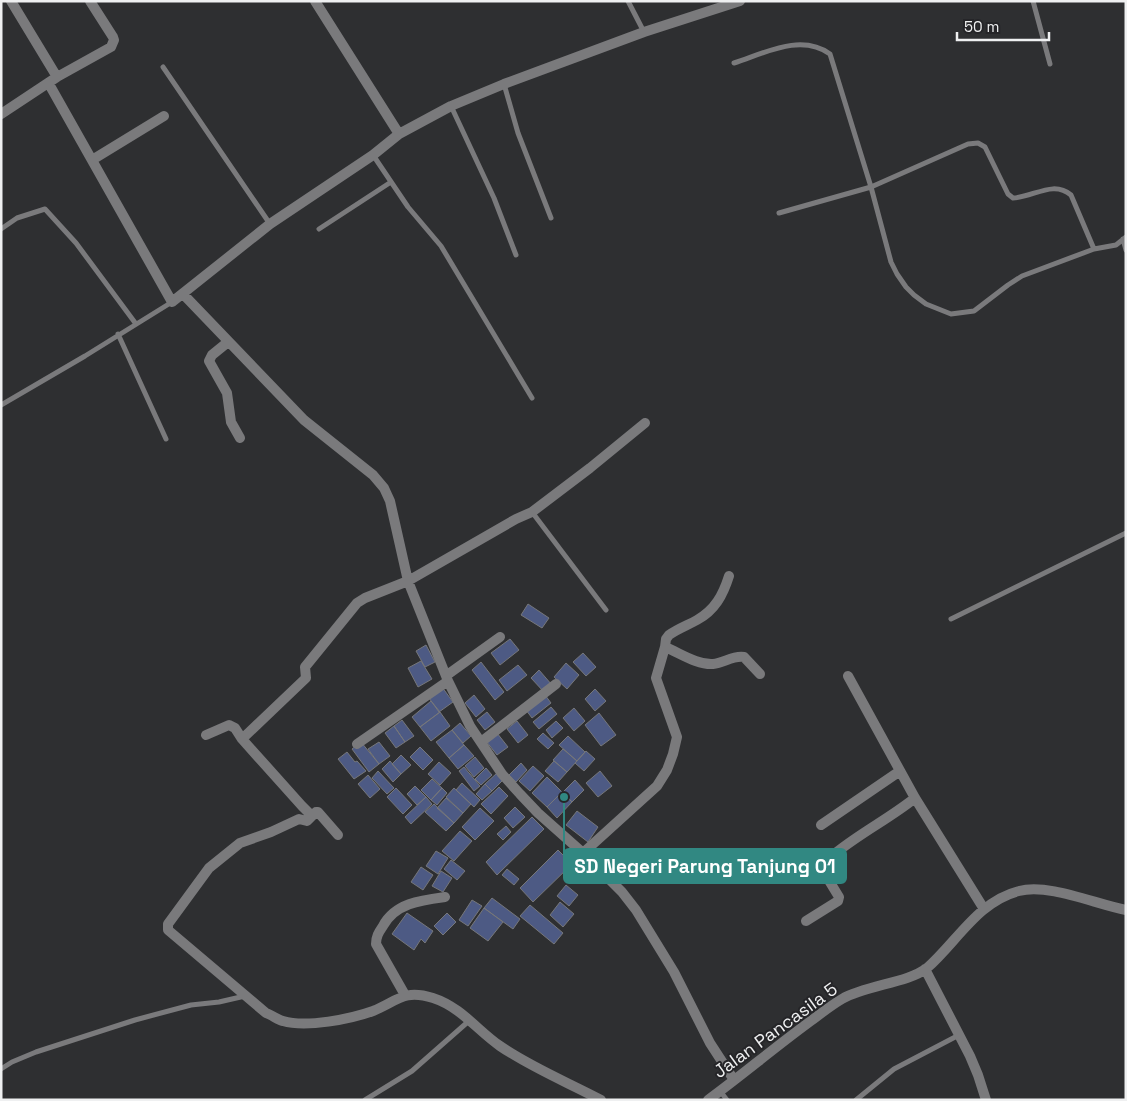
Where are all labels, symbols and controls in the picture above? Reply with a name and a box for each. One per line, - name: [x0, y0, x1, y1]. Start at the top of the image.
- scale bar: [957, 10, 1050, 42]
- text: 50 m: [964, 17, 999, 36]
- callout: SD Negeri Parung Tanjung 01: [564, 849, 846, 883]
- text: SD Negeri Parung Tanjung 01: [574, 854, 836, 879]
- street label: Jalan Pancasila 5: [708, 977, 842, 1083]

